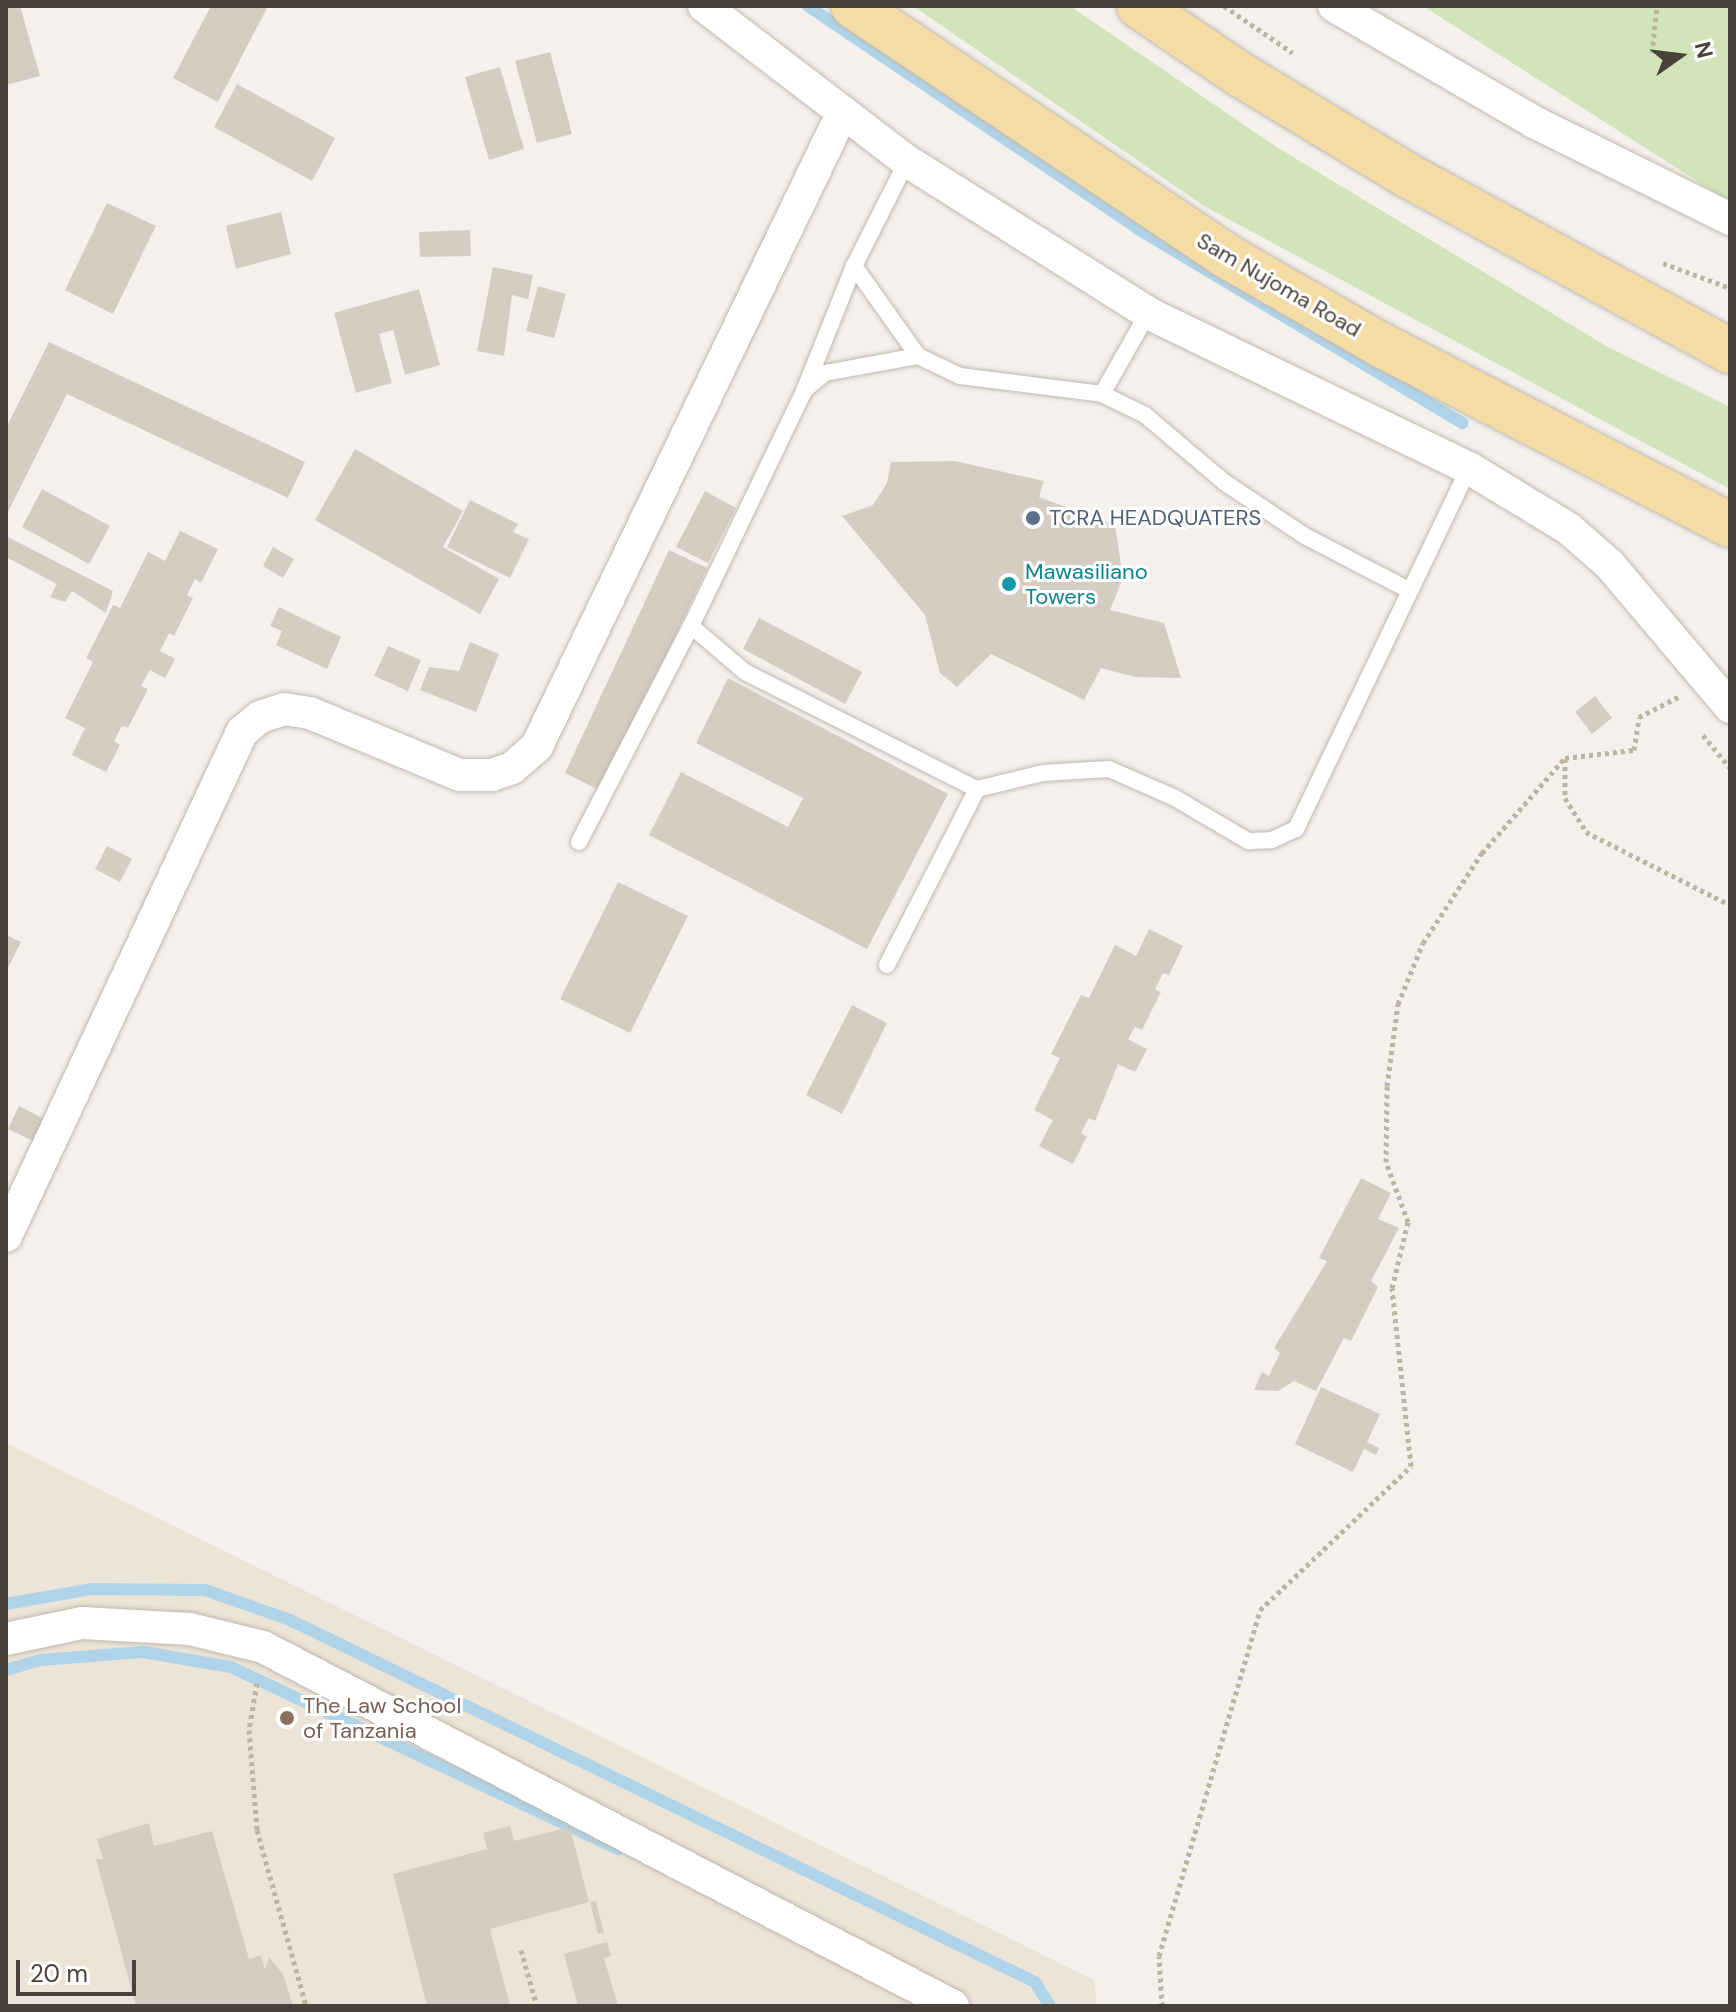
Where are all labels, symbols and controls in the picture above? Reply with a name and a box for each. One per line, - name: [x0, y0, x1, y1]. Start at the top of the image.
- north arrow: [1640, 16, 1720, 96]
- text: N: [1688, 39, 1720, 61]
- street label: Sam Nujoma Road: [1192, 227, 1366, 343]
- place label: TCRA HEADQUATERS: [1049, 505, 1261, 531]
- marker: TCRA HEADQUATERS: [1024, 509, 1042, 527]
- place label: Mawasiliano Towers: [1025, 558, 1148, 610]
- marker: Mawasiliano Towers: [1000, 575, 1018, 593]
- place label: The Law School of Tanzania: [303, 1692, 461, 1744]
- marker: The Law School of Tanzania: [278, 1709, 296, 1727]
- scale bar: [20, 1944, 140, 1994]
- text: 20 m: [30, 1958, 88, 1989]

